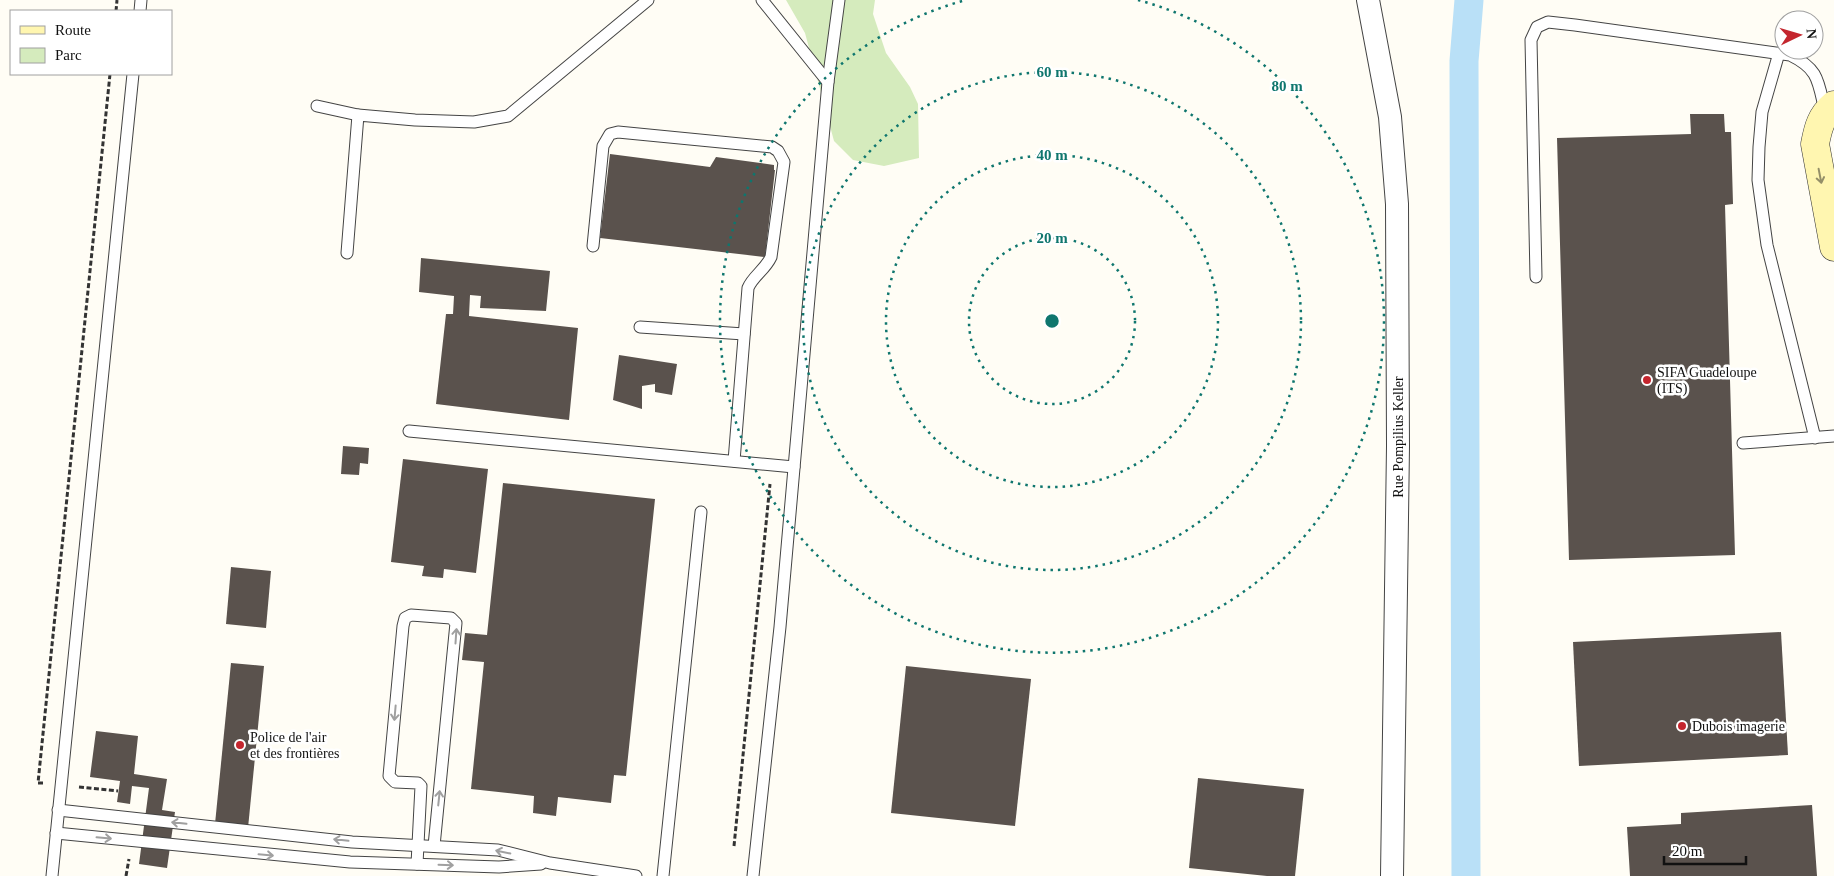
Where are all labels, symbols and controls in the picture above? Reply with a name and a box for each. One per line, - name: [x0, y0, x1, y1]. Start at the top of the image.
- legend: [10, 10, 172, 75]
- north arrow: [1774, 10, 1824, 60]
- text: Route: [55, 22, 91, 38]
- text: N: [1804, 28, 1819, 40]
- text: Parc: [55, 47, 82, 63]
- text: 60 m: [1036, 64, 1068, 80]
- text: 80 m: [1271, 78, 1303, 94]
- text: 40 m: [1036, 147, 1068, 163]
- one-way arrow: [1816, 168, 1825, 184]
- text: 20 m: [1036, 230, 1068, 246]
- centre of rings: [1043, 312, 1061, 330]
- place label: SIFA Guadeloupe (ITS): [1657, 365, 1757, 397]
- marker: SIFA Guadeloupe (ITS): [1641, 374, 1653, 386]
- street label: Rue Pompilius Keller: [1391, 376, 1406, 498]
- one-way arrow: [451, 629, 460, 645]
- one-way arrow: [390, 705, 400, 721]
- place label: Dubois imagerie: [1692, 719, 1785, 734]
- marker: Dubois imagerie: [1676, 720, 1688, 732]
- place label: Police de l'air et des frontières: [250, 730, 339, 761]
- marker: Police de l'air et des frontières: [234, 739, 246, 751]
- one-way arrow: [434, 790, 444, 806]
- one-way arrow: [171, 818, 187, 828]
- one-way arrow: [96, 833, 112, 842]
- scale bar: [1664, 834, 1746, 866]
- one-way arrow: [333, 836, 349, 845]
- text: 20 m: [1672, 843, 1703, 859]
- one-way arrow: [495, 846, 511, 856]
- one-way arrow: [258, 850, 274, 859]
- one-way arrow: [437, 861, 453, 870]

